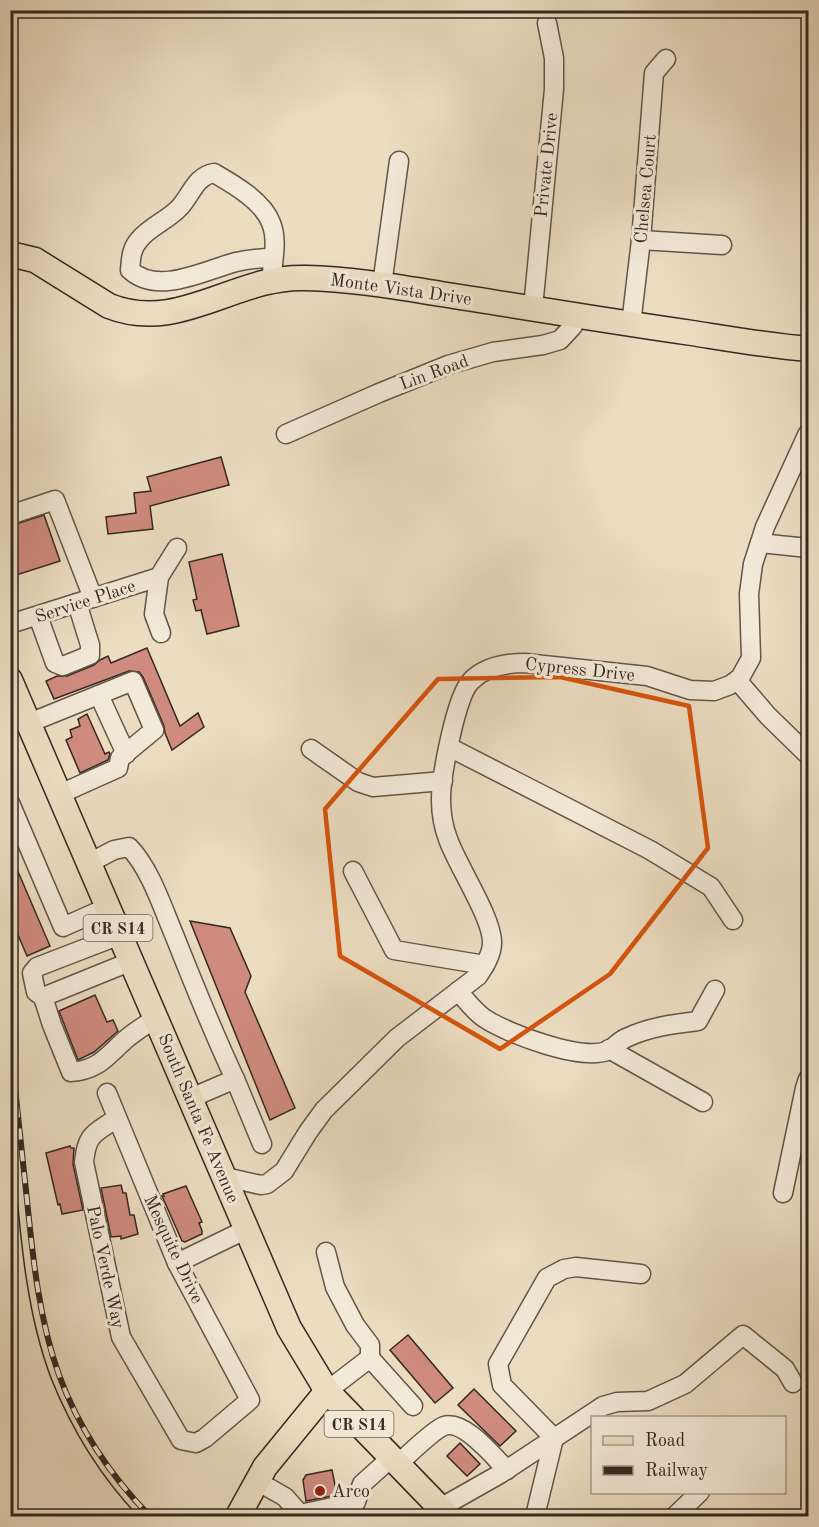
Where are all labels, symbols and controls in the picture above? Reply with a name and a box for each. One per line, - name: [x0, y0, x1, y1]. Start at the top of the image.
- street label: Private Drive: [533, 112, 561, 218]
- street label: Chelsea Court: [632, 134, 660, 244]
- street label: Monte Vista Drive: [329, 271, 473, 309]
- street label: Lin Road: [398, 352, 471, 394]
- street label: Service Place: [33, 577, 138, 627]
- street label: Cypress Drive: [524, 655, 636, 685]
- road number: CR S14: [84, 915, 152, 941]
- street label: South Santa Fe Avenue: [154, 1031, 242, 1206]
- street label: Mesquite Drive: [140, 1192, 206, 1306]
- street label: Palo Verde Way: [83, 1204, 127, 1331]
- road number: CR S14: [324, 1411, 394, 1437]
- legend: [591, 1416, 786, 1494]
- text: Road: [645, 1432, 685, 1450]
- text: Railway: [645, 1462, 708, 1480]
- place label: Arco: [332, 1483, 370, 1501]
- marker: Arco: [313, 1484, 327, 1498]

